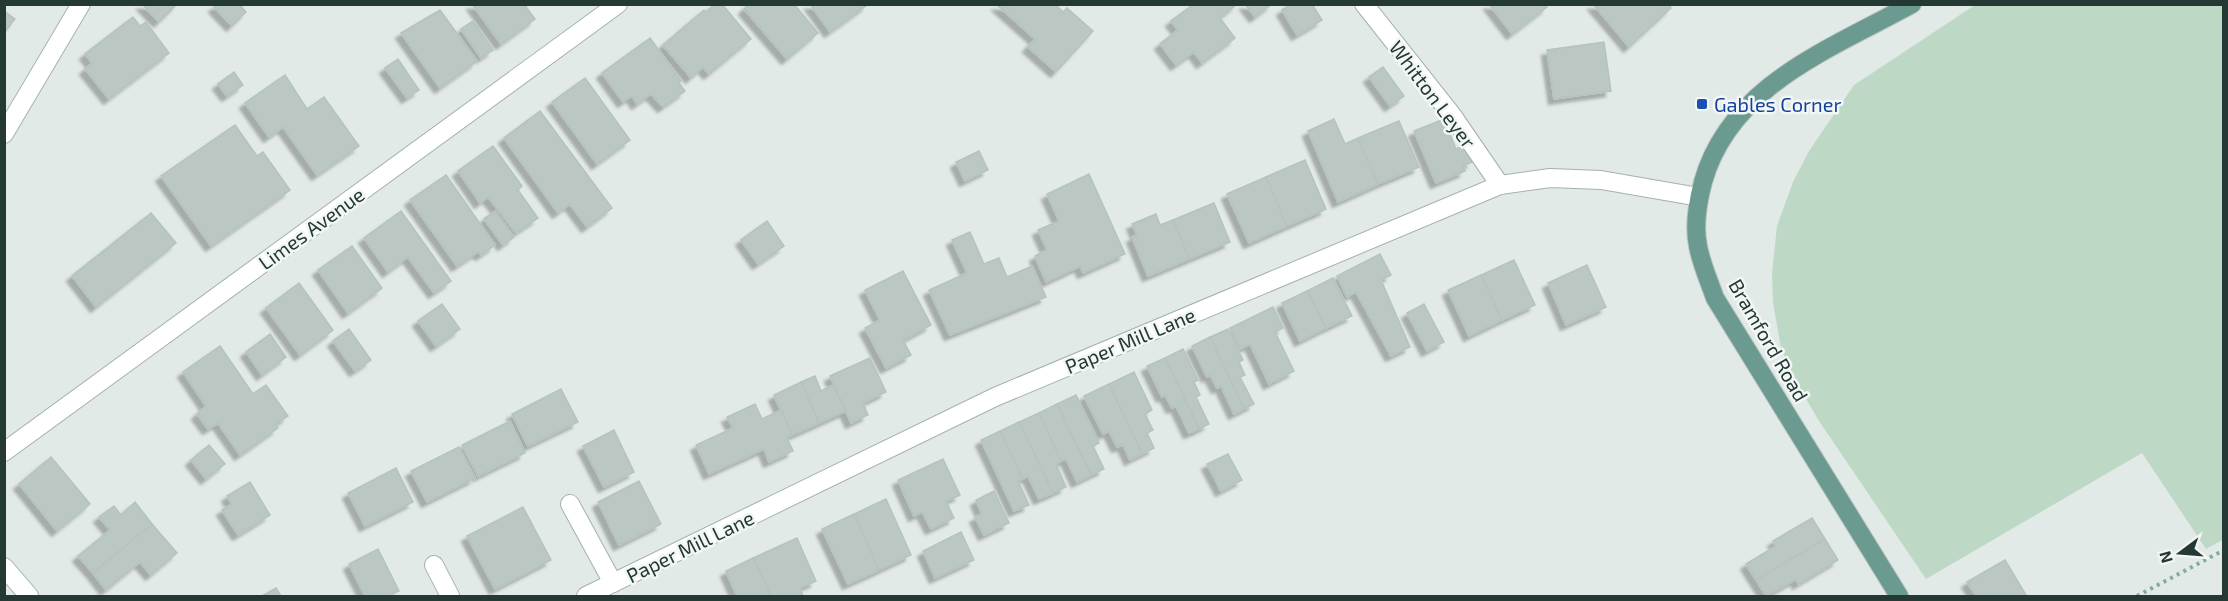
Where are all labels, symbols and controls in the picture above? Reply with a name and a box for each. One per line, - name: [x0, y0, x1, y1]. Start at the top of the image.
- street label: Whitton Leyer: [1385, 36, 1481, 152]
- place label: Gables Corner: [1714, 92, 1841, 116]
- marker: Gables Corner: [1695, 97, 1709, 111]
- street label: Limes Avenue: [254, 182, 368, 274]
- street label: Bramford Road: [1724, 274, 1814, 406]
- street label: Paper Mill Lane: [1061, 302, 1199, 378]
- street label: Paper Mill Lane: [622, 505, 758, 587]
- north arrow: [2150, 523, 2210, 583]
- text: N: [2154, 549, 2176, 565]

